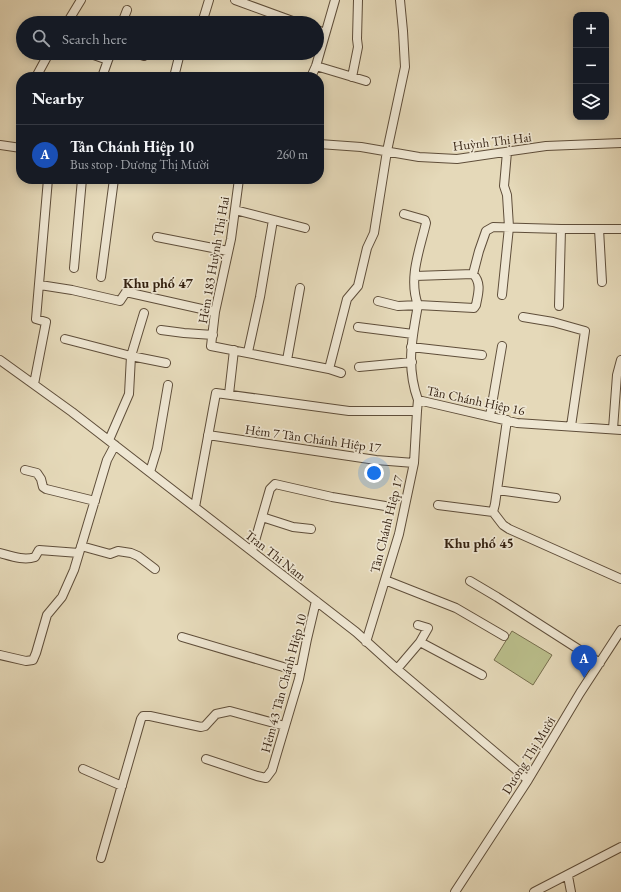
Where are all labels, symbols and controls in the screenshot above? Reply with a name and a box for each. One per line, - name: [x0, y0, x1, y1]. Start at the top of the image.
- map controls: [573, 12, 609, 120]
- button: +: [573, 12, 609, 48]
- search box: [16, 16, 324, 60]
- icon: search: [30, 27, 52, 49]
- text: Search here: [62, 29, 127, 48]
- button: −: [573, 48, 609, 84]
- button: layers: [573, 84, 609, 120]
- text: Nearby: [32, 87, 84, 109]
- street label: Huỳnh Thị Hai: [452, 128, 532, 155]
- text: Tân Chánh Hiệp 10: [70, 137, 194, 156]
- text: A: [40, 146, 50, 163]
- text: 260 m: [277, 146, 308, 163]
- text: Bus stop · Dương Thị Mười: [70, 156, 209, 173]
- street label: Hẻm 183 Huỳnh Thị Hai: [194, 195, 233, 325]
- district label: Khu phố 47: [123, 274, 194, 292]
- street label: Tân Chánh Hiệp 16: [425, 382, 527, 419]
- street label: Hẻm 7 Tân Chánh Hiệp 17: [244, 421, 383, 457]
- your location: [364, 463, 384, 483]
- street label: Tân Chánh Hiệp 17: [366, 473, 407, 575]
- street label: Tran Thi Nam: [242, 526, 310, 585]
- district label: Khu phố 45: [444, 534, 514, 552]
- street label: Hẻm 43 Tân Chánh Hiệp 10: [257, 612, 310, 755]
- pin: A: [571, 645, 597, 678]
- street label: Dương Thị Mười: [498, 713, 559, 797]

